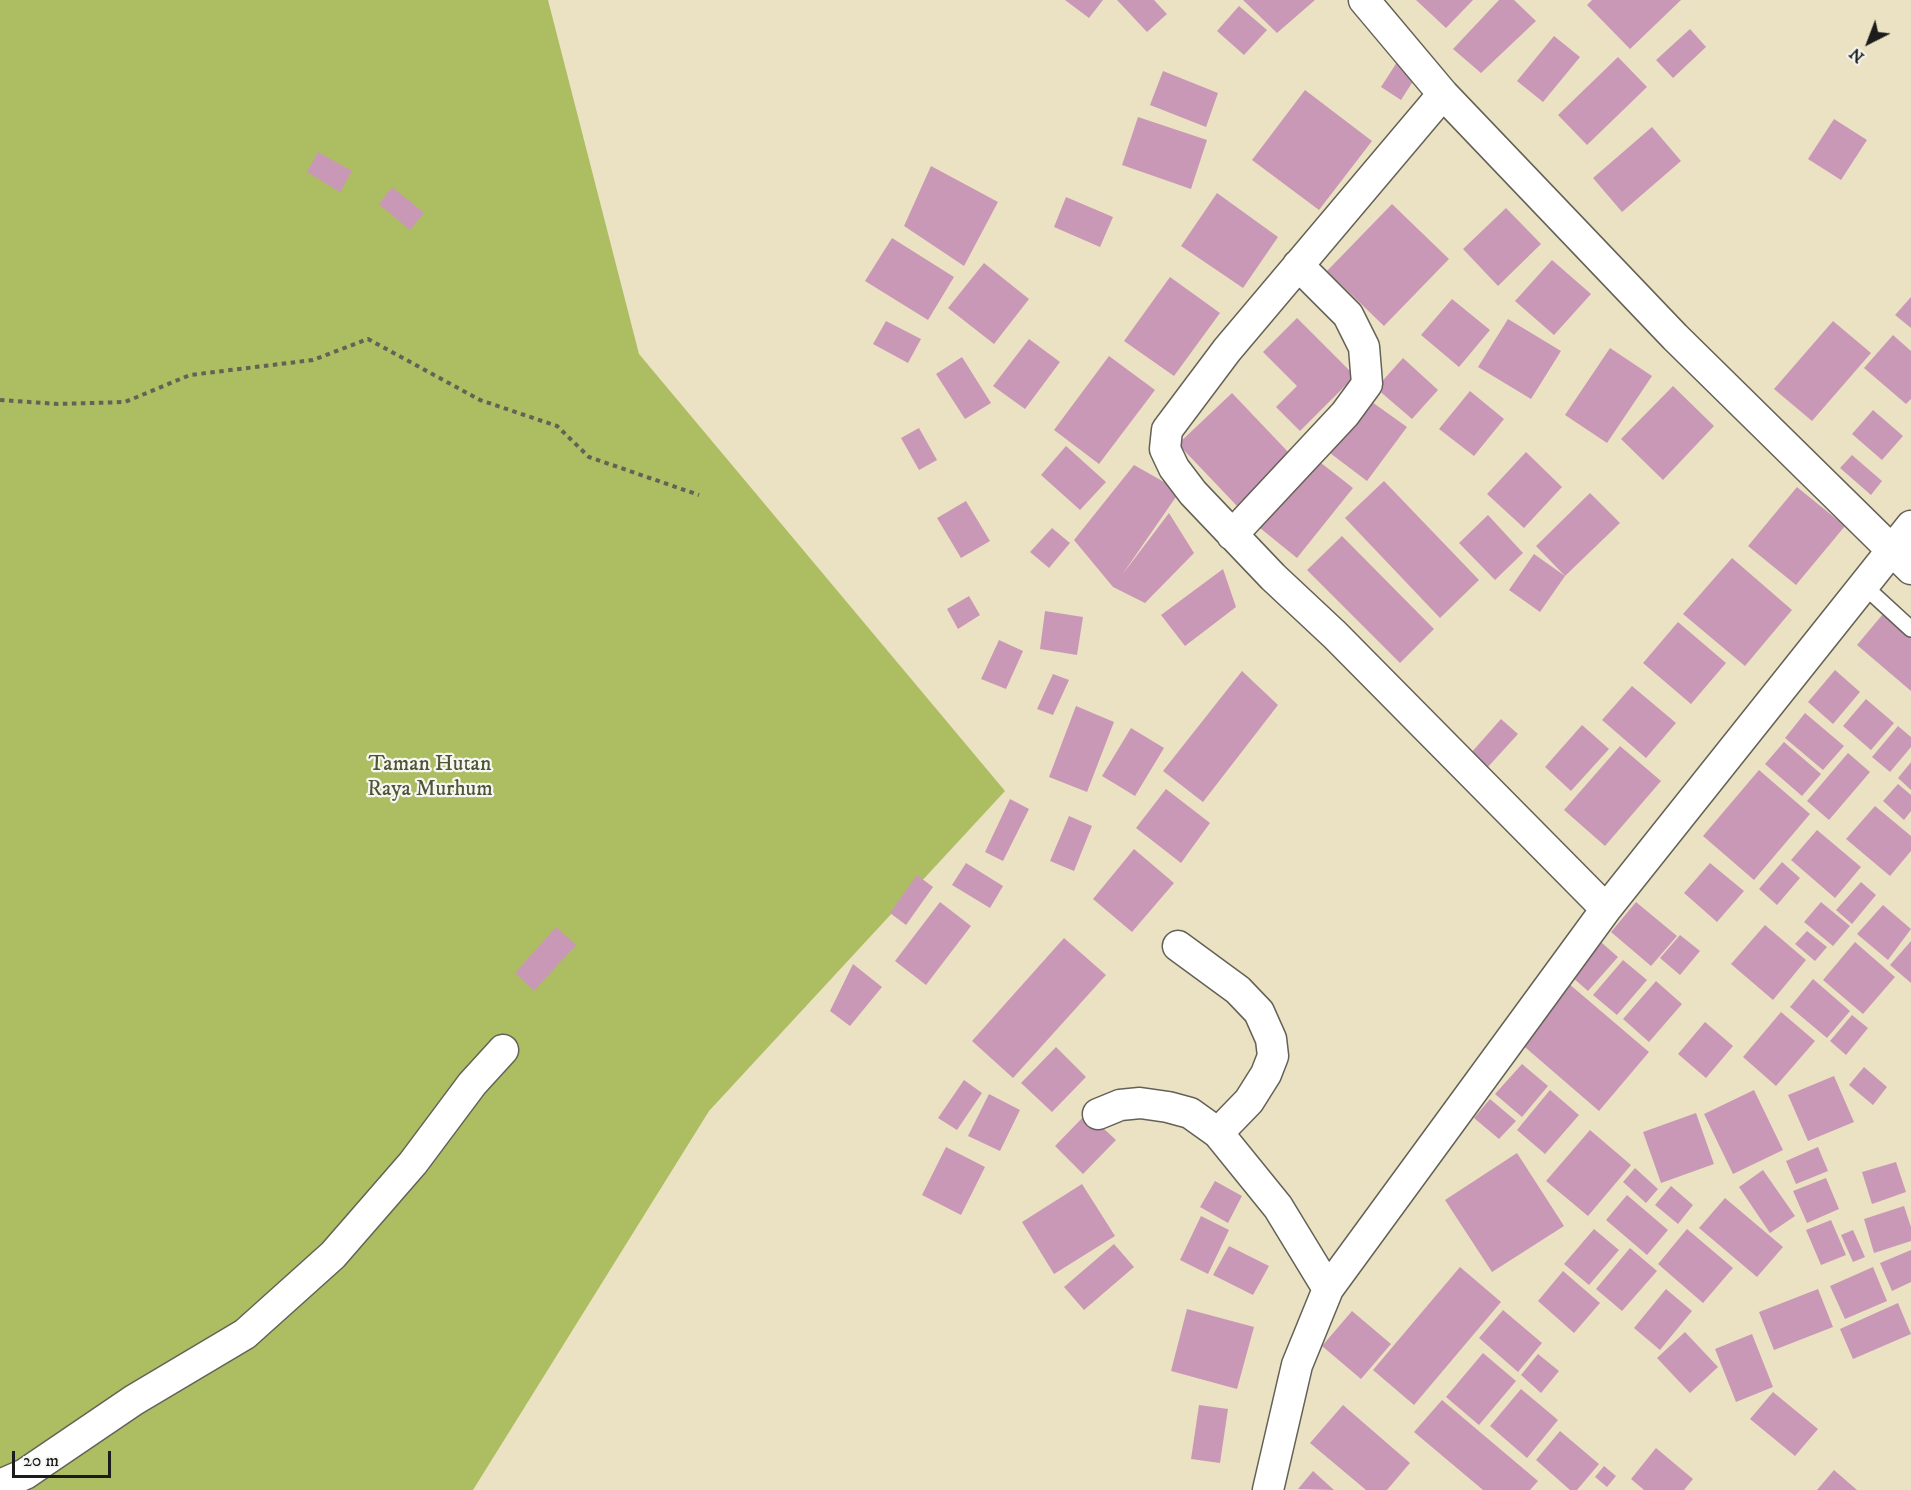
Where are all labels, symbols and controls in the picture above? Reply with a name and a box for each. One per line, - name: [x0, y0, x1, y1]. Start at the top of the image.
- north arrow: [1839, 12, 1899, 72]
- text: N: [1845, 44, 1869, 67]
- park label: Taman Hutan Raya Murhum: [367, 752, 493, 804]
- scale bar: [15, 1439, 114, 1477]
- text: 20 m: [23, 1450, 59, 1472]

